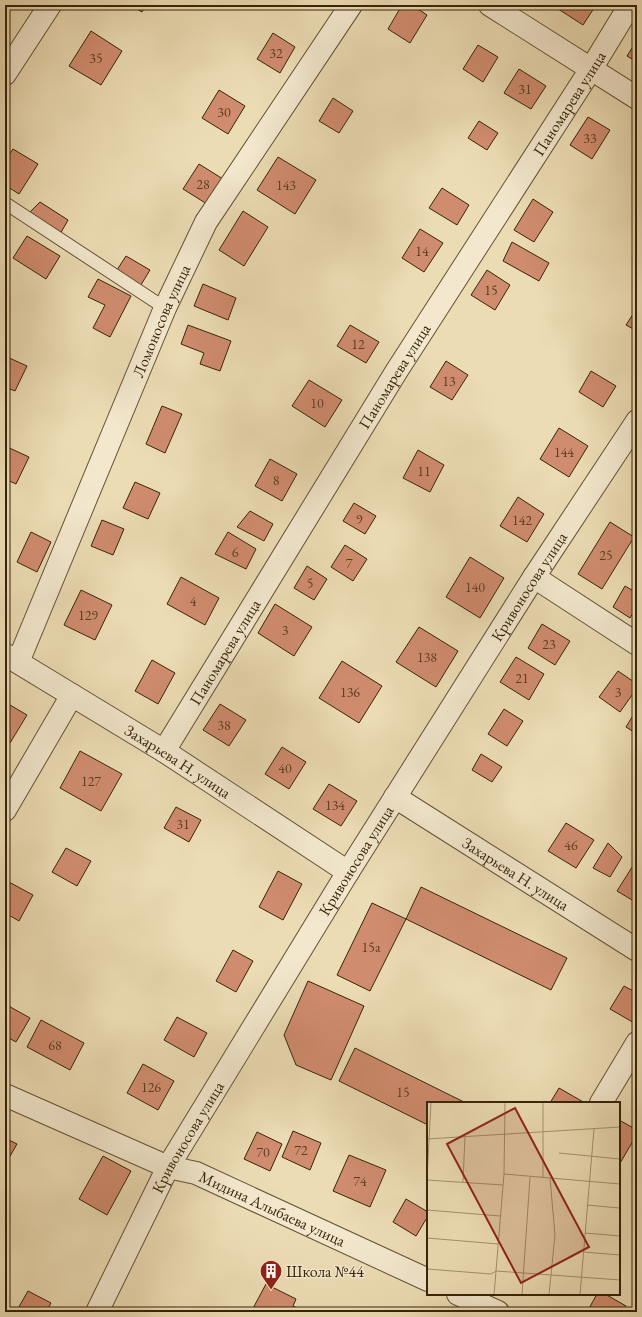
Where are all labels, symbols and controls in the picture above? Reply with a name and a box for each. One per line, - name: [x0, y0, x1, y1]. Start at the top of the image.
- house number: 32: [269, 44, 283, 62]
- street label: Паномарева улица: [528, 47, 611, 160]
- house number: 35: [89, 49, 103, 67]
- house number: 31: [518, 80, 532, 98]
- house number: 30: [217, 103, 231, 121]
- house number: 33: [583, 129, 597, 147]
- house number: 28: [196, 175, 210, 193]
- house number: 143: [276, 176, 296, 194]
- house number: 14: [415, 242, 429, 260]
- street label: Ломоносова улица: [127, 260, 196, 381]
- house number: 15: [484, 281, 498, 299]
- street label: Паномарева улица: [354, 319, 436, 433]
- house number: 12: [351, 335, 365, 353]
- house number: 13: [442, 372, 456, 390]
- house number: 10: [310, 394, 324, 412]
- house number: 144: [554, 443, 574, 461]
- house number: 11: [417, 462, 431, 480]
- house number: 8: [273, 471, 280, 489]
- house number: 9: [356, 510, 363, 528]
- house number: 142: [512, 511, 532, 529]
- street label: Кривоносова улица: [486, 527, 572, 645]
- house number: 6: [232, 543, 239, 561]
- house number: 25: [599, 546, 613, 564]
- house number: 7: [346, 554, 353, 572]
- house number: 5: [307, 574, 313, 592]
- house number: 140: [465, 578, 485, 596]
- house number: 4: [190, 592, 197, 610]
- street label: Паномарева улица: [185, 595, 266, 709]
- house number: 129: [78, 606, 98, 624]
- house number: 3: [282, 621, 289, 639]
- house number: 23: [542, 635, 556, 653]
- house number: 138: [417, 648, 437, 666]
- house number: 21: [515, 669, 529, 687]
- house number: 136: [340, 683, 360, 701]
- house number: 3: [615, 683, 622, 701]
- house number: 38: [217, 716, 231, 734]
- street label: Захарьева Н. улица: [121, 720, 235, 804]
- house number: 40: [278, 759, 292, 777]
- house number: 127: [81, 772, 101, 790]
- house number: 134: [325, 796, 345, 814]
- street label: Кривоносова улица: [314, 801, 399, 920]
- house number: 31: [176, 815, 190, 833]
- street label: Захарьева Н. улица: [458, 832, 573, 916]
- house number: 46: [564, 836, 578, 854]
- house number: 15а: [361, 938, 381, 956]
- house number: 68: [48, 1036, 62, 1054]
- street label: Кривоносова улица: [147, 1077, 229, 1197]
- house number: 126: [141, 1078, 161, 1096]
- house number: 15: [396, 1083, 410, 1101]
- inset map: [427, 1102, 620, 1295]
- house number: 72: [294, 1141, 308, 1159]
- house number: 70: [256, 1143, 270, 1161]
- street label: Мидина Алыбаева улица: [196, 1166, 349, 1252]
- house number: 74: [353, 1172, 367, 1190]
- building icon: Школа №44: [258, 1258, 284, 1291]
- place label: Школа №44: [286, 1261, 364, 1282]

